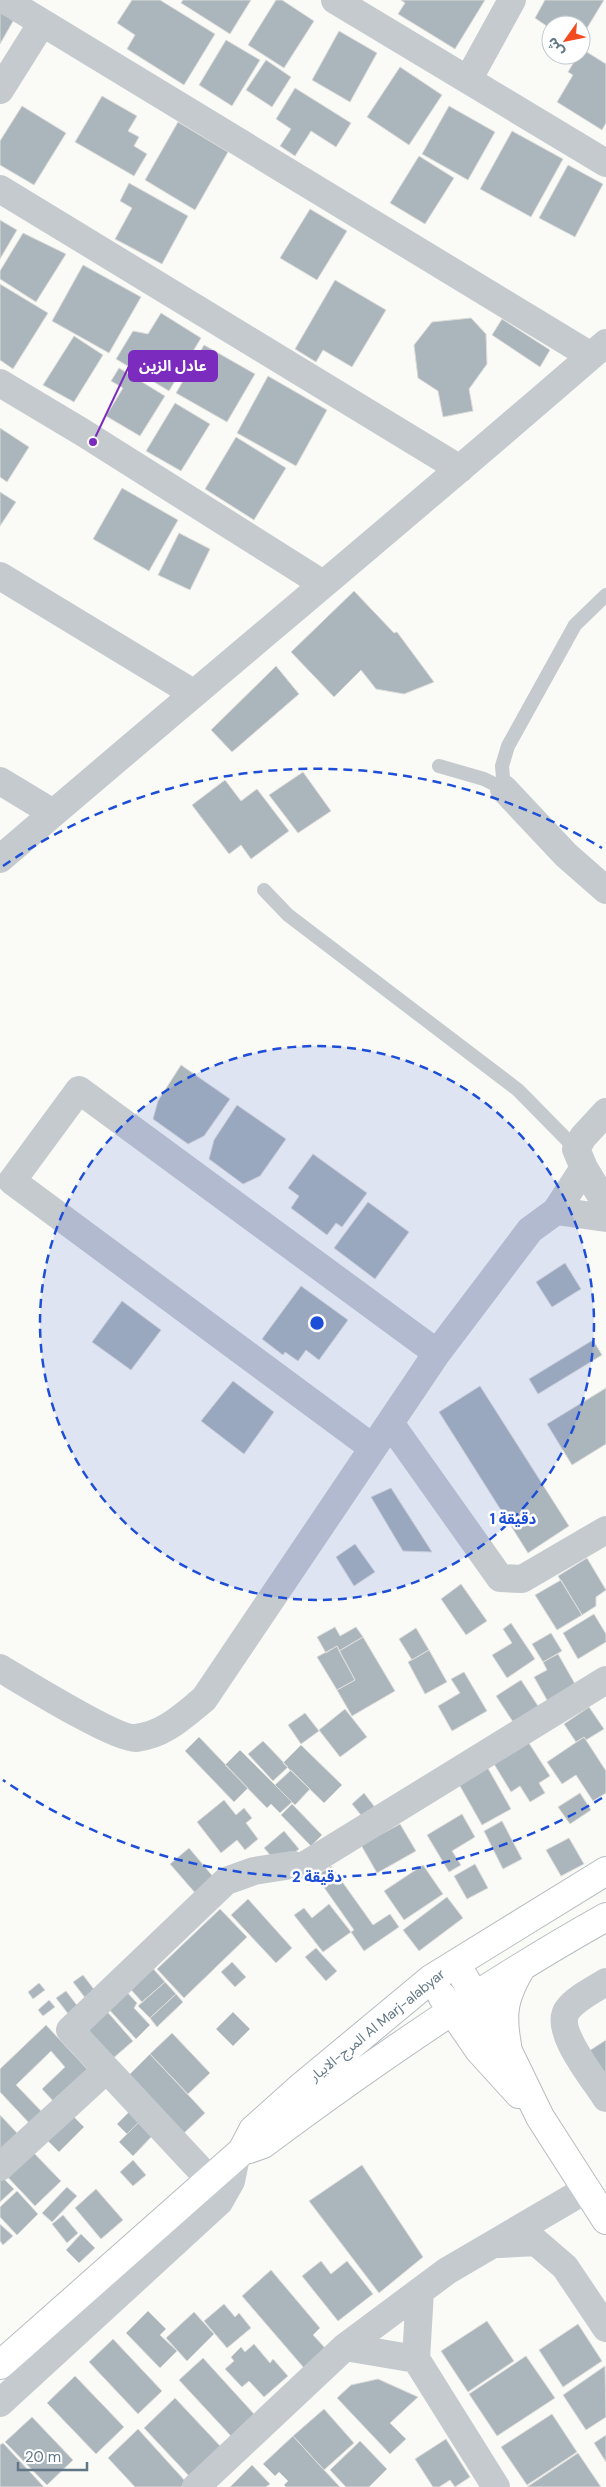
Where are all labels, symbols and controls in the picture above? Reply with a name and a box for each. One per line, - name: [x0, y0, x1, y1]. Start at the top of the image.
- north arrow: [541, 15, 591, 65]
- text: ش: [542, 34, 568, 60]
- callout: عادل الزين: [129, 351, 217, 381]
- text: عادل الزين: [139, 356, 207, 376]
- centre of rings: [308, 1314, 326, 1332]
- text: 1 دقيقة: [490, 1509, 537, 1529]
- text: 2 دقيقة: [292, 1867, 342, 1887]
- street label: المرج-الابيار Al Marj-alabyar: [305, 1965, 450, 2087]
- scale bar: [18, 2440, 86, 2472]
- text: 20 m: [25, 2447, 61, 2467]

